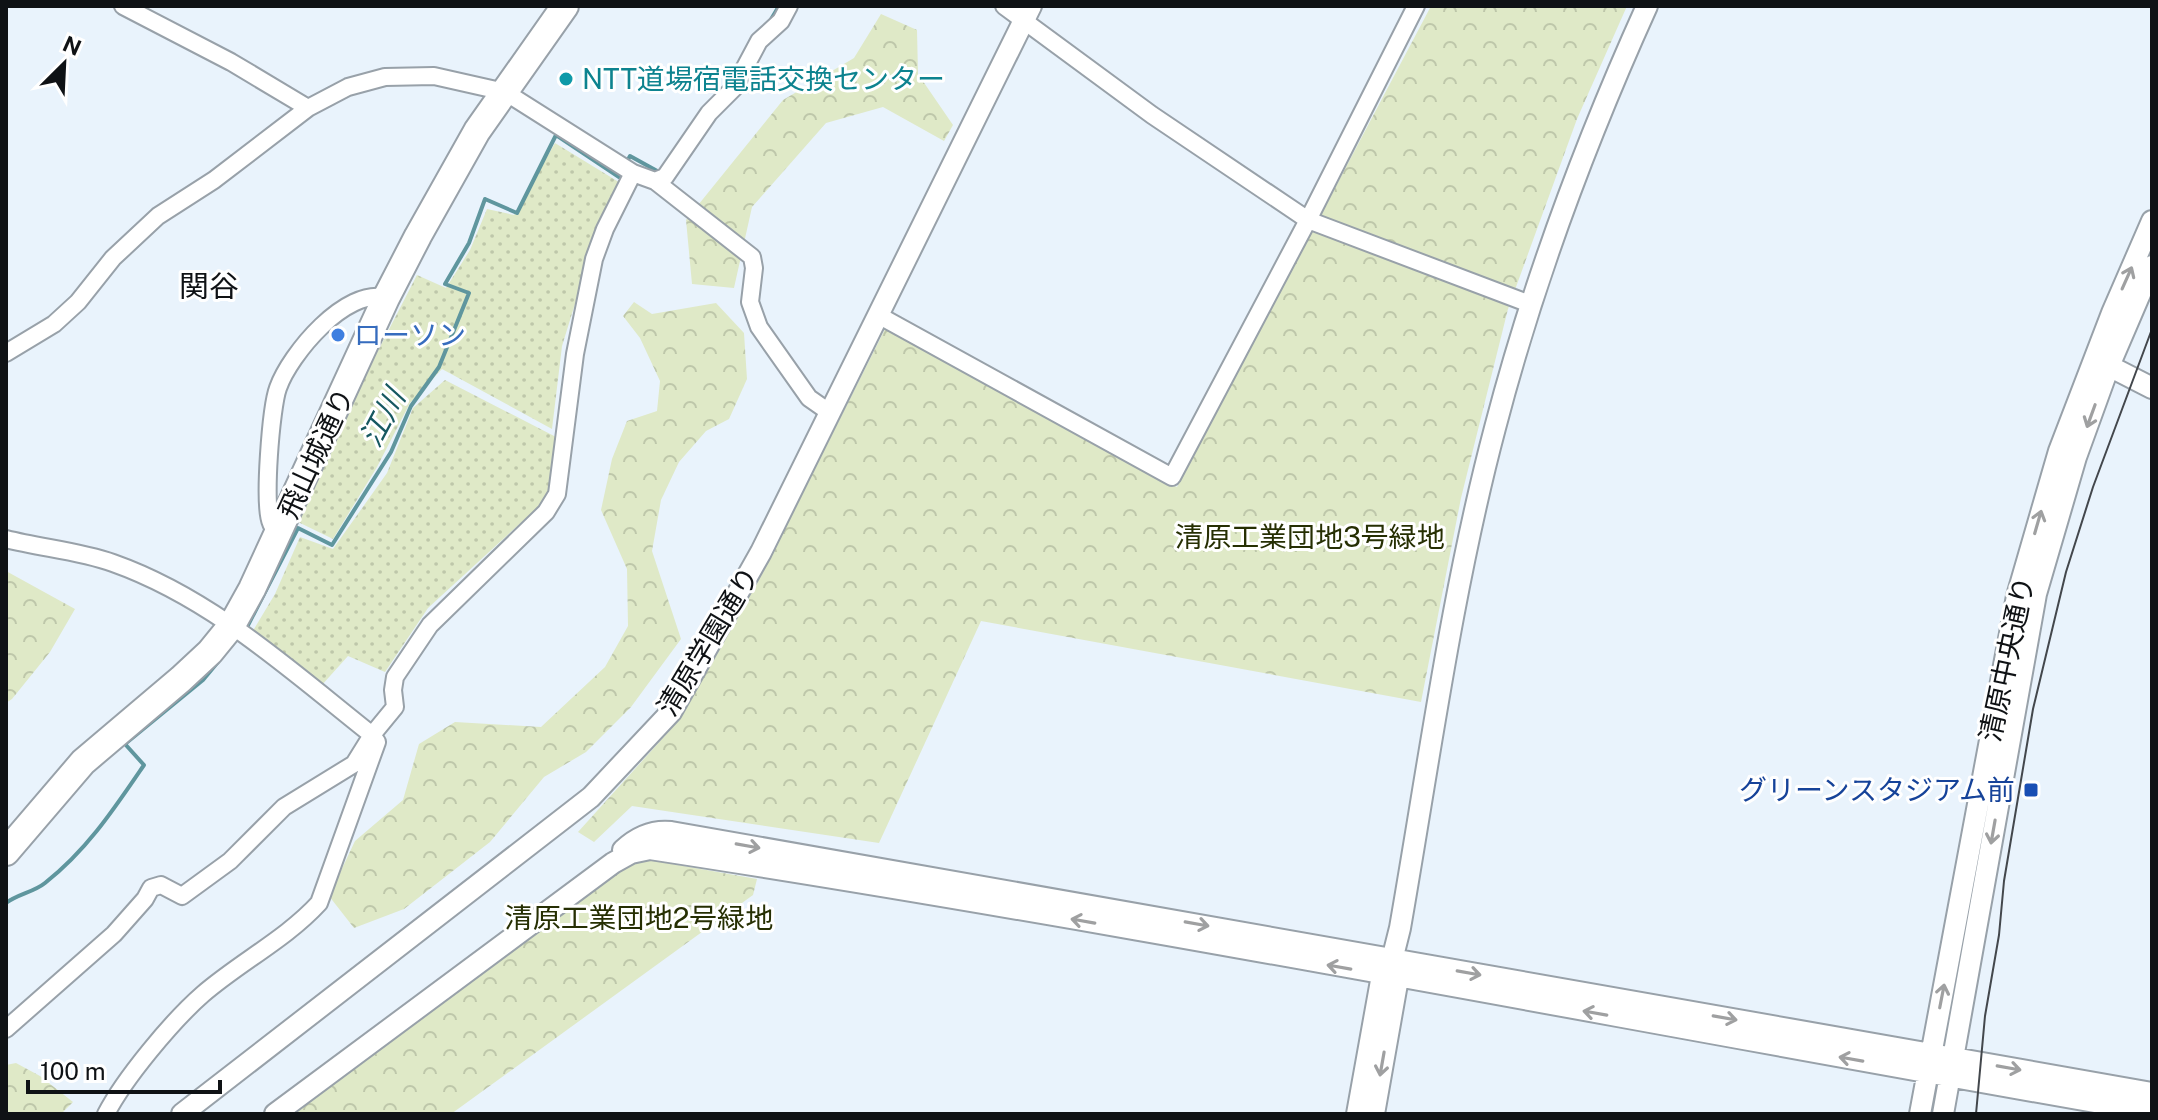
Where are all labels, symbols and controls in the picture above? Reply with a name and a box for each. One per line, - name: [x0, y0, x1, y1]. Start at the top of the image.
- north arrow: [24, 24, 104, 104]
- text: N: [59, 30, 85, 61]
- place label: NTT道場宿電話交換センター: [582, 62, 945, 95]
- marker: NTT道場宿電話交換センター: [557, 70, 575, 88]
- one-way arrow: [2120, 266, 2135, 291]
- district label: 関谷: [179, 268, 239, 304]
- place label: ローソン: [354, 318, 466, 351]
- marker: ローソン: [329, 326, 347, 344]
- water label: 江川: [352, 380, 414, 452]
- street label: 飛山城通り: [271, 382, 360, 523]
- one-way arrow: [2083, 403, 2097, 428]
- one-way arrow: [2032, 510, 2047, 536]
- park label: 清原工業団地3号緑地: [1175, 520, 1445, 553]
- street label: 清原学園通り: [650, 560, 765, 721]
- street label: 清原中央通り: [1973, 573, 2040, 744]
- place label: グリーンスタジアム前: [1739, 773, 2015, 806]
- marker: グリーンスタジアム前: [2022, 781, 2040, 799]
- one-way arrow: [1985, 819, 2000, 844]
- one-way arrow: [735, 839, 760, 854]
- park label: 清原工業団地2号緑地: [505, 901, 773, 934]
- one-way arrow: [1071, 913, 1097, 928]
- one-way arrow: [1184, 918, 1209, 933]
- one-way arrow: [1327, 958, 1352, 973]
- one-way arrow: [1456, 967, 1481, 982]
- one-way arrow: [1936, 984, 1951, 1010]
- one-way arrow: [1583, 1005, 1608, 1020]
- one-way arrow: [1712, 1011, 1737, 1026]
- scale bar: [28, 1044, 220, 1094]
- one-way arrow: [1374, 1051, 1389, 1076]
- one-way arrow: [1839, 1051, 1864, 1066]
- text: 100 m: [40, 1057, 106, 1085]
- one-way arrow: [1995, 1062, 2021, 1077]

